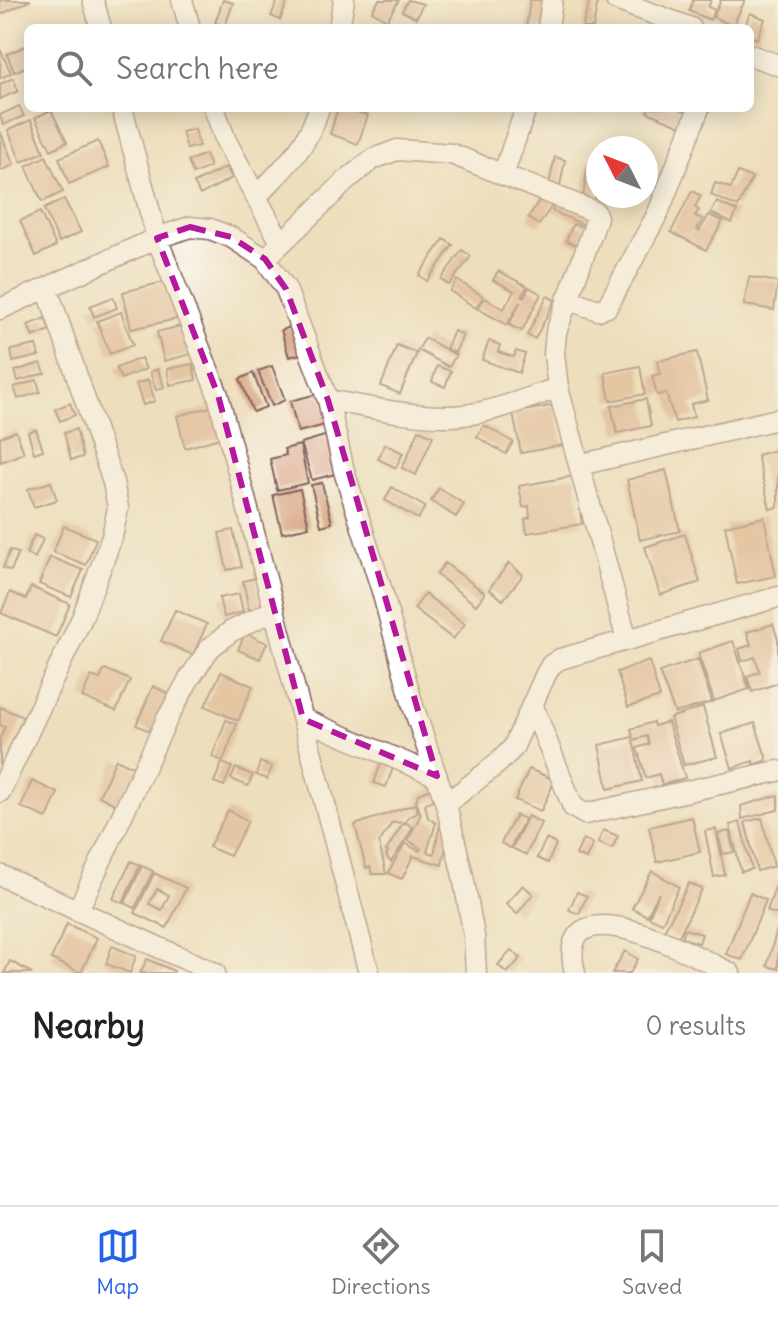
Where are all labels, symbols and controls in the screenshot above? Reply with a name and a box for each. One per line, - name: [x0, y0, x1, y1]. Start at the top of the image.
- search box: [24, 24, 754, 112]
- icon: search: [52, 46, 96, 90]
- text: Search here: [116, 49, 279, 87]
- north arrow: [586, 136, 658, 208]
- text: Nearby: [32, 1004, 145, 1047]
- text: 0 results: [645, 1009, 746, 1042]
- tab: Map: [96, 1224, 140, 1300]
- tab: Directions: [331, 1224, 431, 1300]
- tab: Saved: [622, 1224, 682, 1300]

